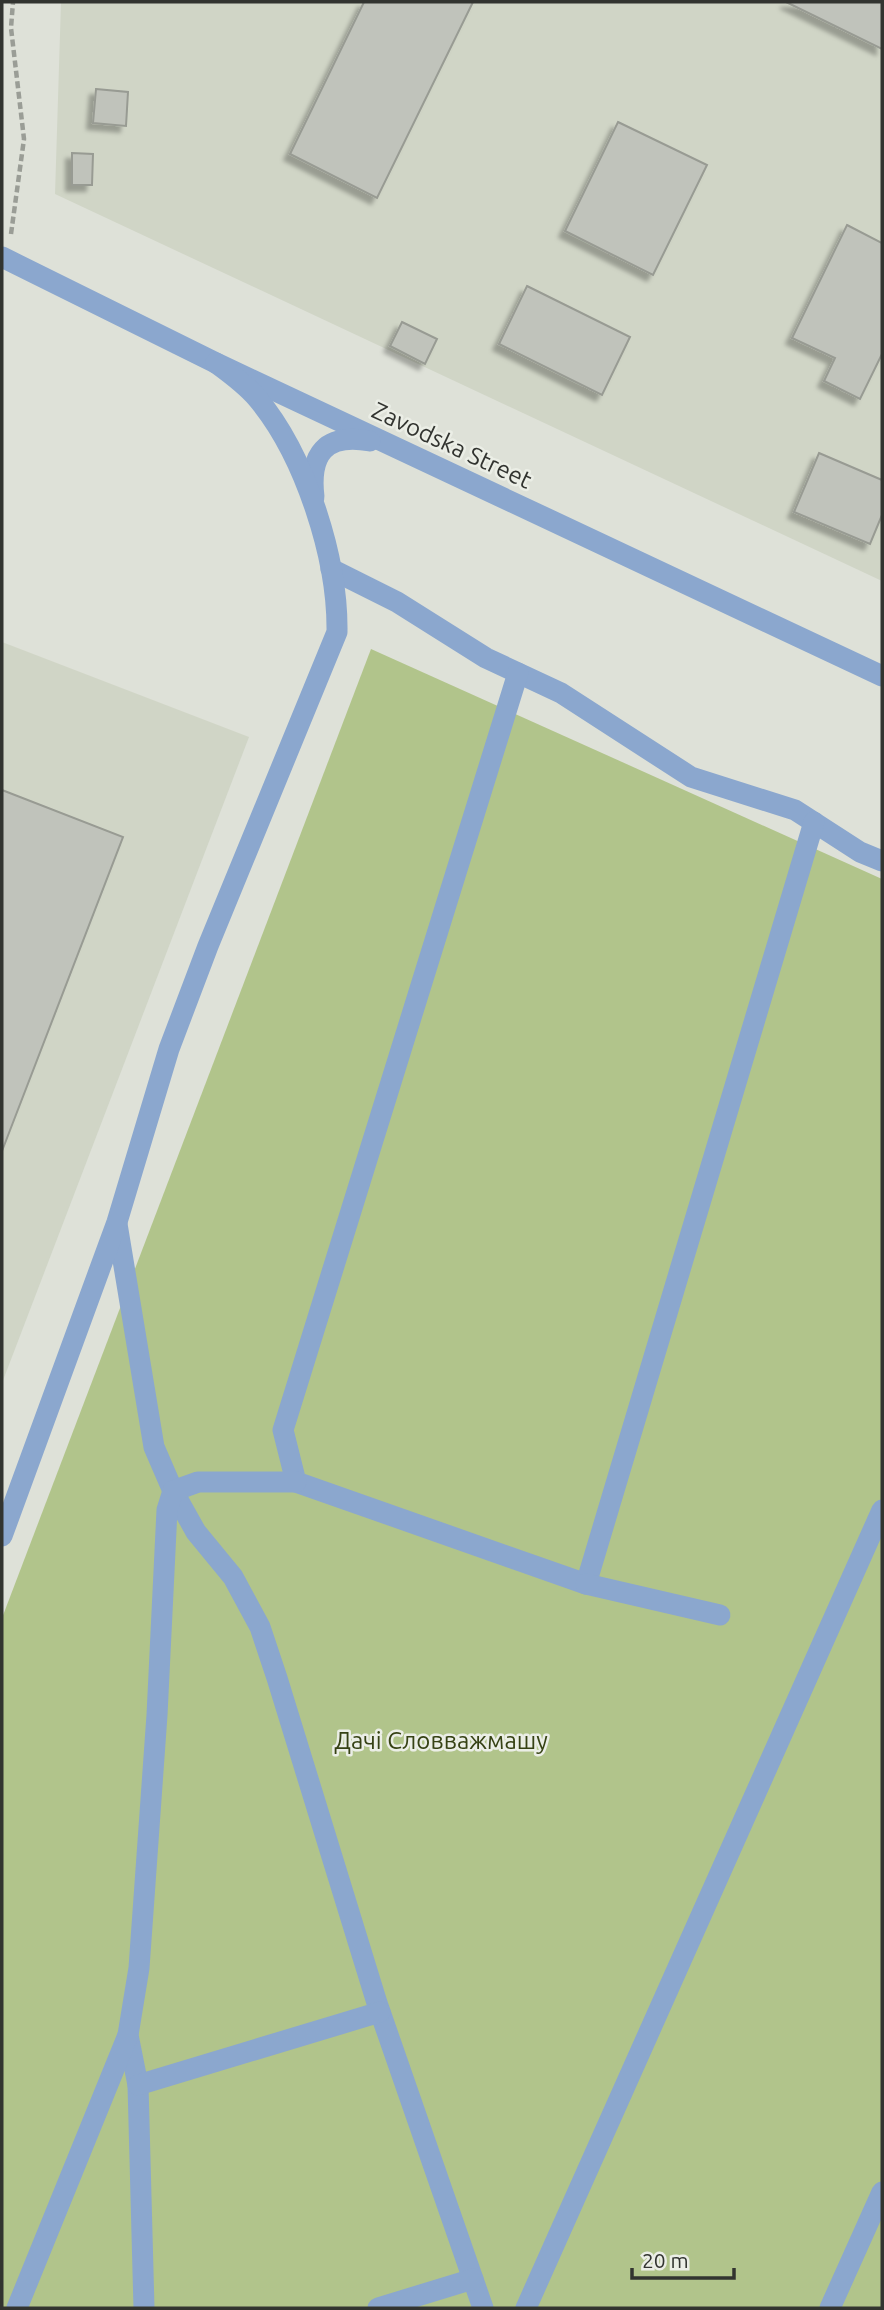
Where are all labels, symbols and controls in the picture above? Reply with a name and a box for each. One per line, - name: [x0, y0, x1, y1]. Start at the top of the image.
- street label: Zavodska Street: [368, 396, 537, 494]
- park label: Дачі Словважмашу: [334, 1727, 548, 1754]
- scale bar: [632, 2236, 734, 2280]
- text: 20 m: [642, 2248, 689, 2272]

